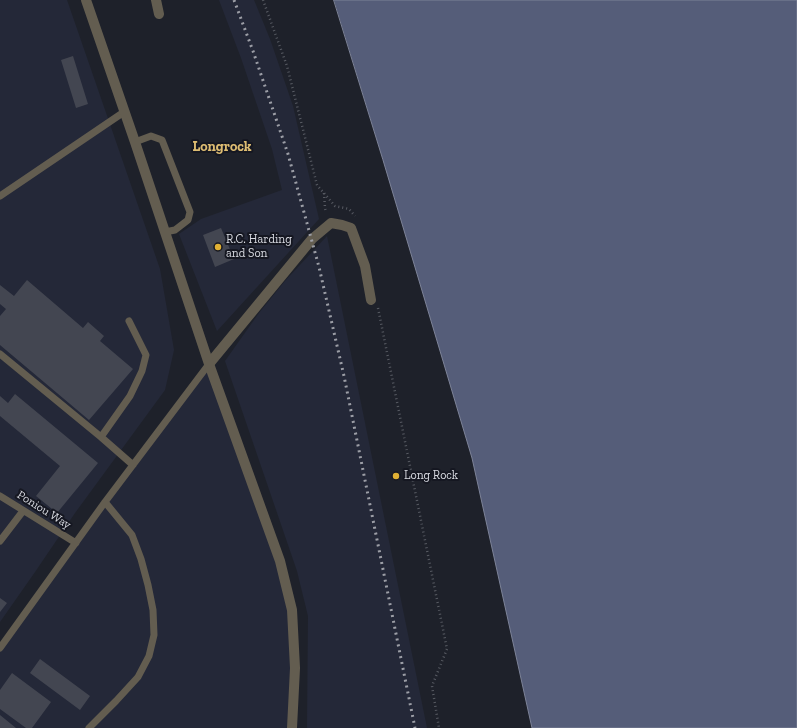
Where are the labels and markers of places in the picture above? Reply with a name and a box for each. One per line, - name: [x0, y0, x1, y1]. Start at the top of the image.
- place label: R.C. Harding and Son: [226, 233, 292, 261]
- marker: R.C. Harding and Son: [213, 242, 223, 252]
- place label: Long Rock: [404, 469, 458, 483]
- marker: Long Rock: [391, 471, 401, 481]

